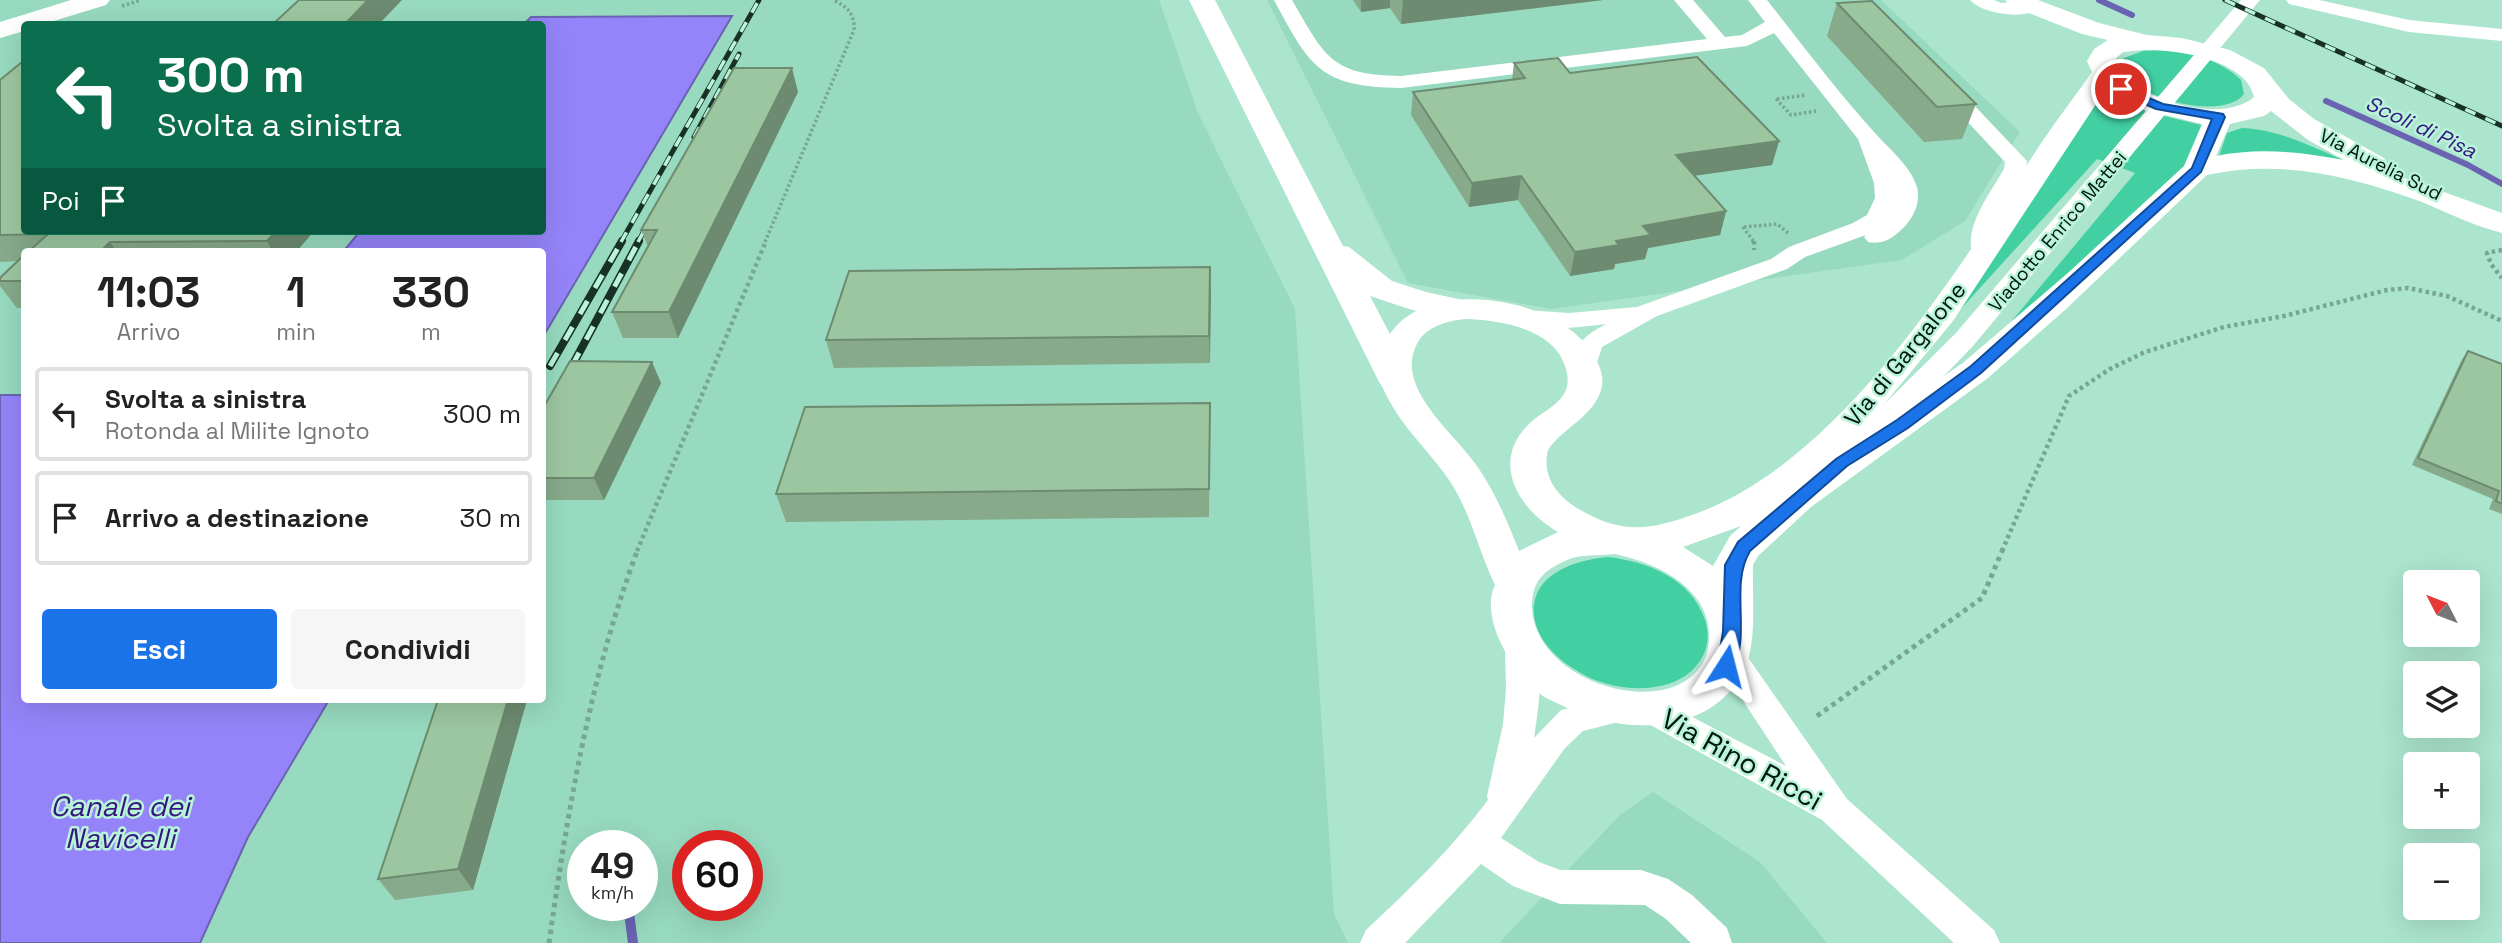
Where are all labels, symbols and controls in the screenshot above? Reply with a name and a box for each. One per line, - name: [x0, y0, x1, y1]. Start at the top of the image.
- text: 300 m: [157, 44, 305, 106]
- icon: left: [42, 49, 133, 140]
- pin: [2091, 59, 2151, 119]
- icon: arrive: [2102, 70, 2140, 108]
- water label: Scoli di Pisa: [2362, 89, 2482, 164]
- text: Svolta a sinistra: [157, 105, 402, 145]
- street label: Via Aurelia Sud: [2315, 123, 2446, 206]
- street label: Viadotto Enrico Mattei: [1983, 146, 2132, 317]
- icon: arrive: [94, 182, 132, 220]
- text: Poi: [42, 184, 80, 218]
- text: 11:03: [97, 266, 200, 319]
- text: 1: [286, 266, 305, 319]
- text: 330: [392, 266, 470, 319]
- street label: Via di Gargalone: [1837, 276, 1973, 432]
- text: Arrivo: [117, 317, 180, 347]
- text: min: [276, 317, 316, 347]
- text: m: [421, 317, 441, 347]
- text: Svolta a sinistra: [105, 382, 306, 416]
- icon: left: [46, 395, 84, 433]
- text: 300 m: [443, 397, 521, 431]
- text: Rotonda al Milite Ignoto: [105, 416, 370, 446]
- icon: arrive: [46, 499, 84, 537]
- text: Arrivo a destinazione: [105, 501, 369, 535]
- text: 30 m: [460, 501, 521, 535]
- north arrow: [2403, 570, 2480, 648]
- map controls: [2403, 570, 2480, 920]
- button: Esci: [42, 609, 277, 689]
- button: Condividi: [291, 609, 525, 689]
- position arrow: [1689, 629, 1763, 703]
- button: layers: [2403, 661, 2480, 738]
- street label: Via Rino Ricci: [1655, 700, 1829, 818]
- button: +: [2403, 752, 2480, 829]
- water label: Canale dei Navicelli: [50, 788, 193, 856]
- speed limit sign: 60: [672, 830, 763, 921]
- button: −: [2403, 843, 2480, 920]
- text: 49: [591, 844, 634, 888]
- text: km/h: [591, 881, 634, 904]

